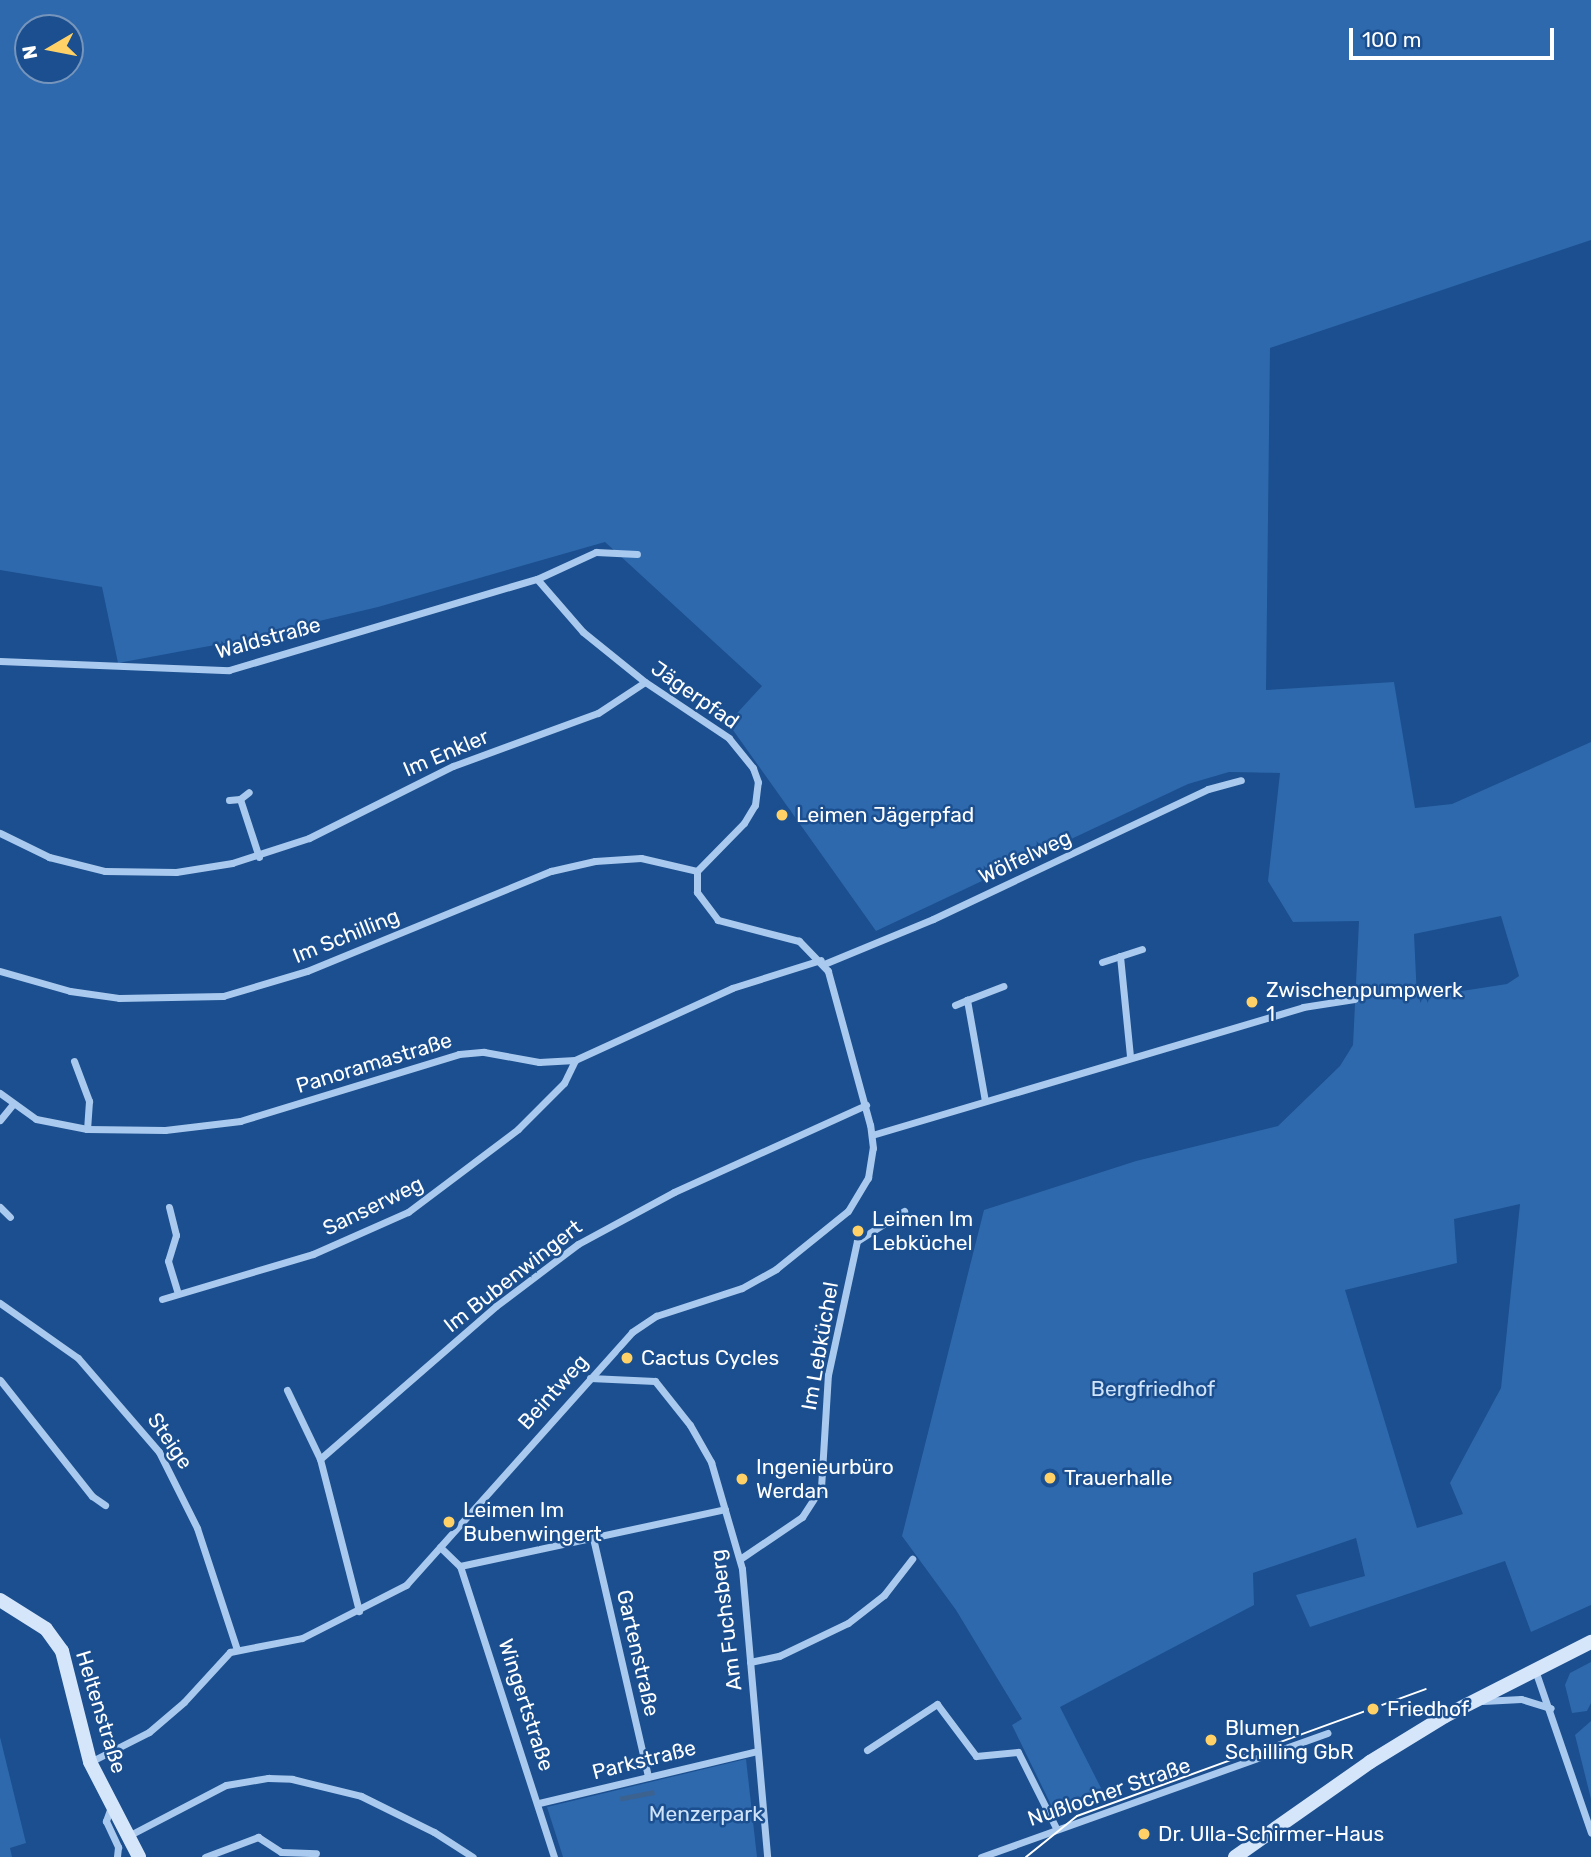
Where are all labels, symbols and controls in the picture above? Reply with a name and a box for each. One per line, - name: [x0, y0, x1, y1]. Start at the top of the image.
- north arrow: [14, 14, 84, 84]
- scale bar: [1353, 14, 1558, 58]
- text: 100 m: [1362, 27, 1421, 52]
- text: N: [17, 44, 42, 61]
- street label: Waldstraße: [213, 612, 323, 664]
- street label: Jägerpfad: [646, 656, 744, 734]
- street label: Im Enkler: [399, 724, 493, 782]
- place label: Leimen Jägerpfad: [796, 802, 974, 828]
- marker: Leimen Jägerpfad: [774, 807, 790, 823]
- street label: Wölfelweg: [975, 825, 1075, 889]
- street label: Im Schilling: [289, 903, 403, 969]
- place label: Zwischenpumpwerk 1: [1266, 977, 1463, 1027]
- marker: Zwischenpumpwerk 1: [1244, 994, 1260, 1010]
- street label: Panoramastraße: [293, 1027, 455, 1099]
- street label: Sanserweg: [319, 1171, 427, 1241]
- place label: Leimen Im Lebküchel: [872, 1206, 973, 1256]
- street label: Im Bubenwingert: [439, 1214, 587, 1338]
- marker: Leimen Im Lebküchel: [850, 1223, 866, 1239]
- street label: Im Lebküchel: [796, 1280, 844, 1412]
- place label: Cactus Cycles: [641, 1345, 779, 1371]
- street label: Beintweg: [513, 1349, 593, 1435]
- marker: Cactus Cycles: [619, 1350, 635, 1366]
- park label: Bergfriedhof: [1091, 1376, 1215, 1402]
- street label: Steige: [142, 1408, 198, 1474]
- place label: Ingenieurbüro Werdan: [756, 1454, 894, 1504]
- place label: Trauerhalle: [1064, 1465, 1173, 1491]
- marker: Trauerhalle: [1042, 1470, 1058, 1486]
- marker: Ingenieurbüro Werdan: [734, 1471, 750, 1487]
- place label: Leimen Im Bubenwingert: [463, 1497, 602, 1547]
- marker: Leimen Im Bubenwingert: [441, 1514, 457, 1530]
- street label: Am Fuchsberg: [705, 1548, 747, 1692]
- street label: Gartenstraße: [611, 1587, 665, 1719]
- street label: Wingertstraße: [493, 1636, 559, 1774]
- street label: Heltenstraße: [70, 1648, 132, 1776]
- place label: Friedhof: [1387, 1696, 1469, 1722]
- marker: Friedhof: [1365, 1701, 1381, 1717]
- place label: Blumen Schilling GbR: [1225, 1715, 1354, 1765]
- marker: Blumen Schilling GbR: [1203, 1732, 1219, 1748]
- street label: Parkstraße: [590, 1735, 698, 1785]
- street label: Nußlocher Straße: [1024, 1752, 1194, 1832]
- park label: Menzerpark: [649, 1801, 763, 1827]
- place label: Dr. Ulla-Schirmer-Haus: [1158, 1821, 1384, 1847]
- marker: Dr. Ulla-Schirmer-Haus: [1136, 1826, 1152, 1842]

